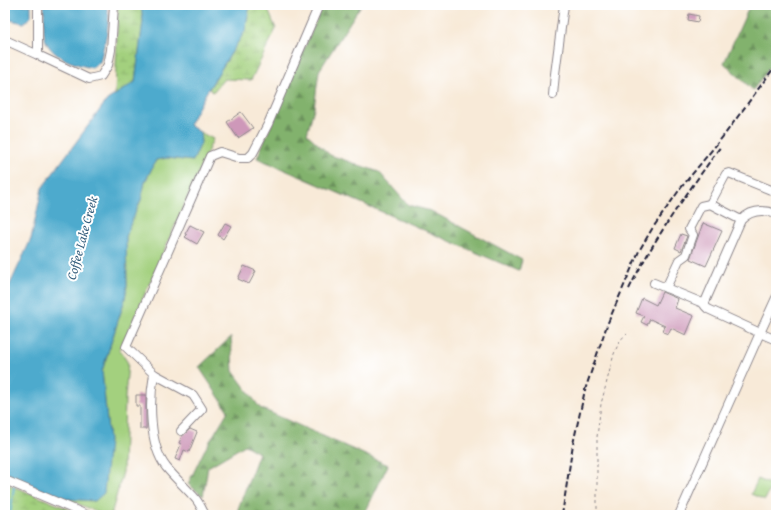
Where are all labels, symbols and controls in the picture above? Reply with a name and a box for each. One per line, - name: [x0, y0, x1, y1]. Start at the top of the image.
- water label: Coffee Lake Creek: [62, 194, 102, 282]

